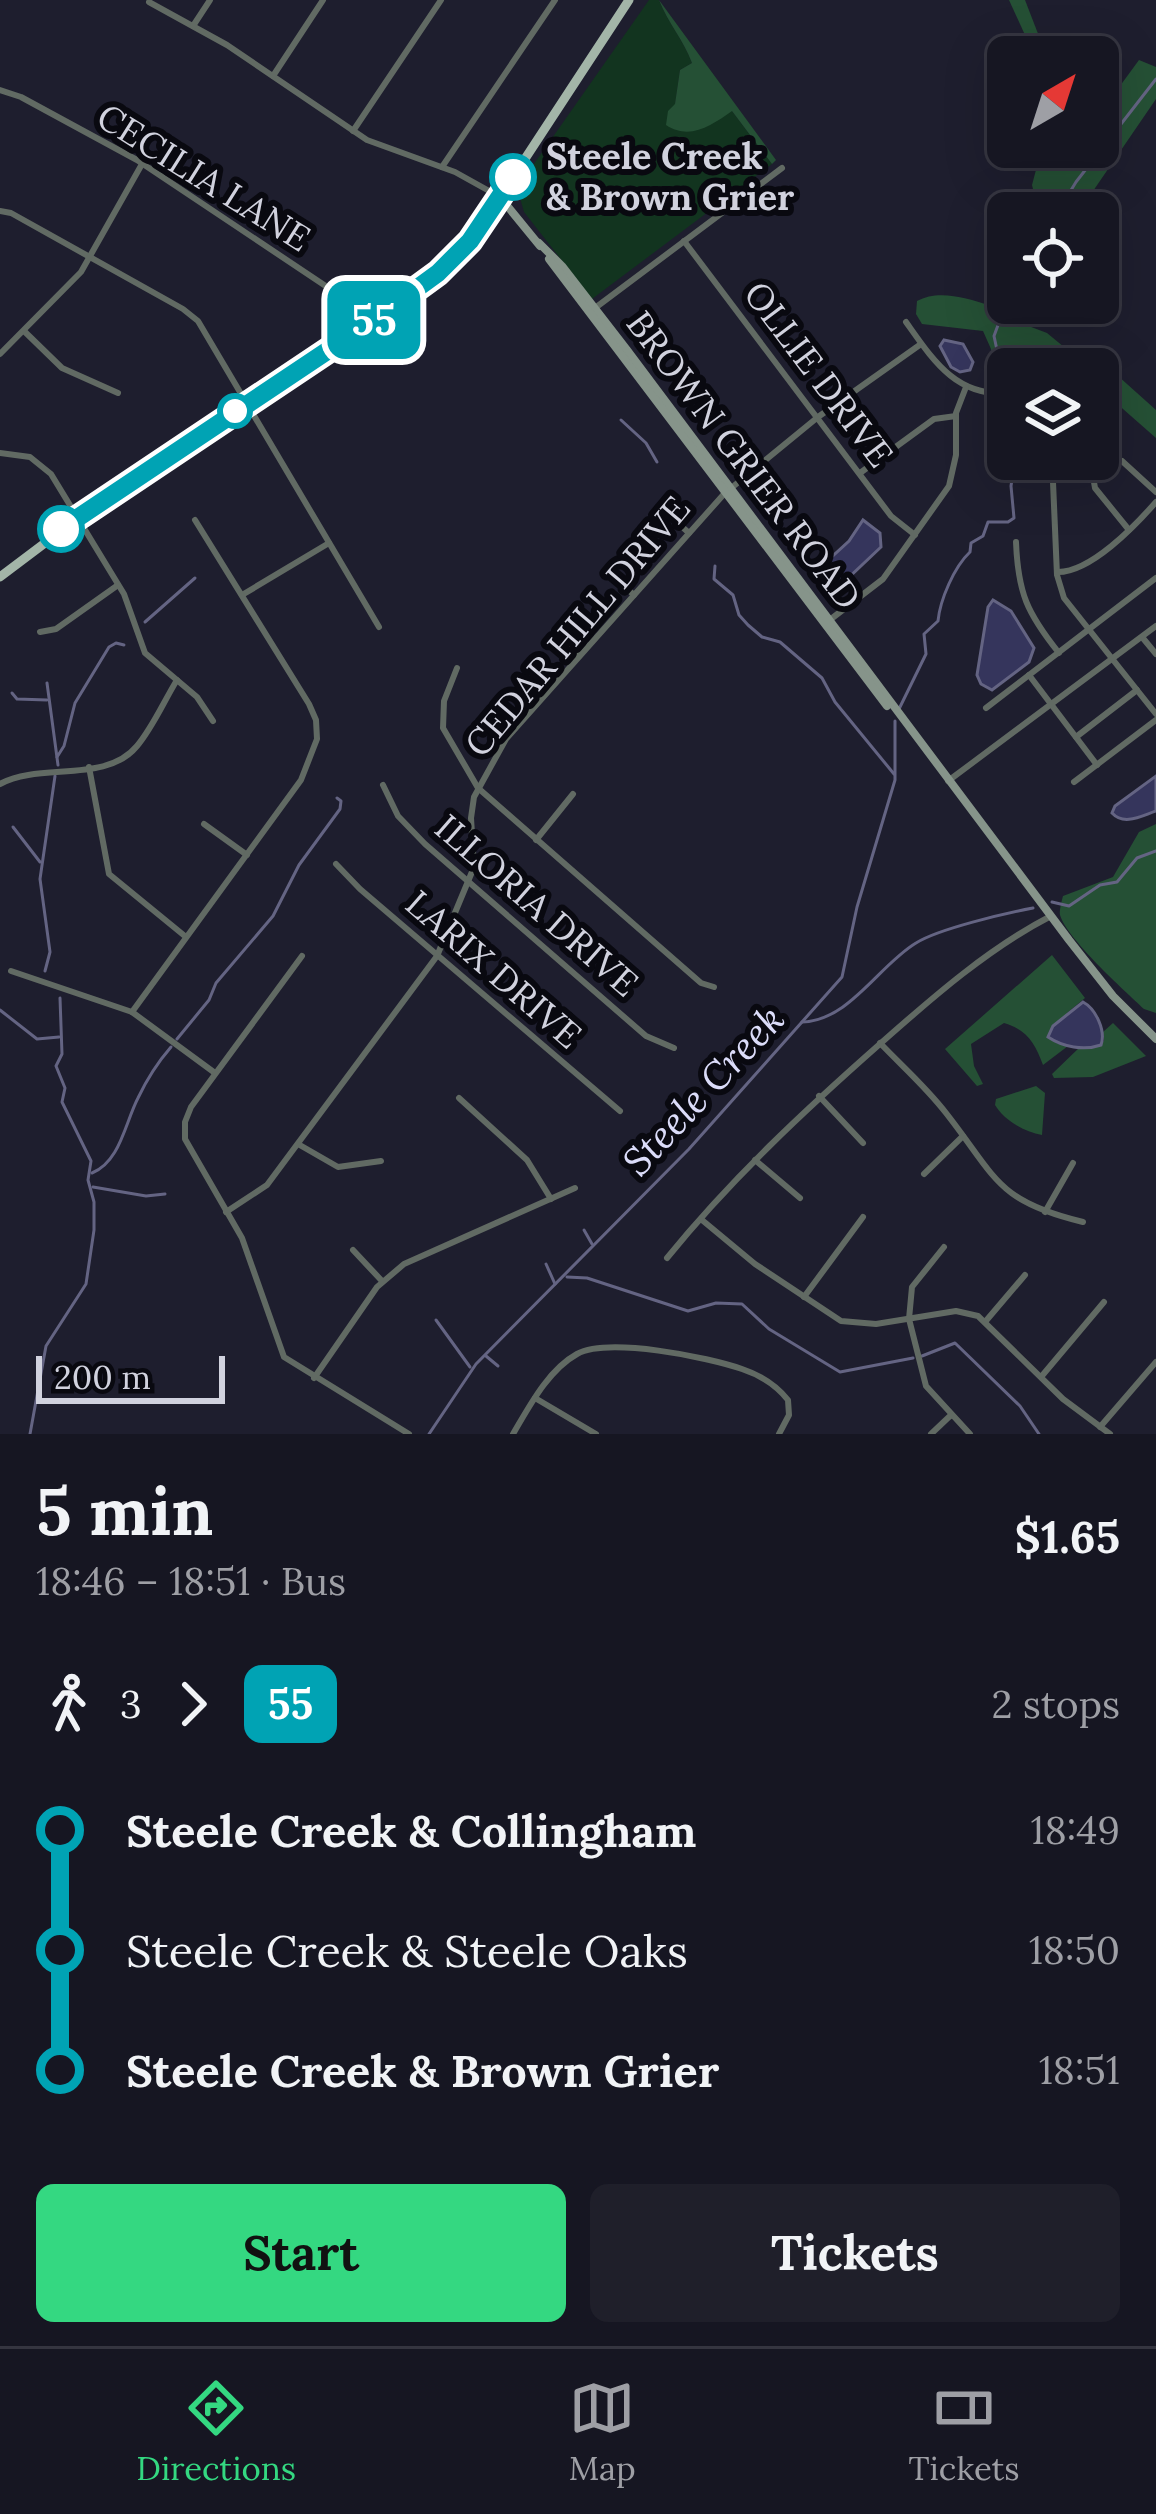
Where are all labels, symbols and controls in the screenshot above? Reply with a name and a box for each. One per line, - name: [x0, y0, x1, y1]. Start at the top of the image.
- north arrow: [987, 36, 1119, 168]
- map controls: [987, 36, 1119, 480]
- street label: CECILIA LANE: [89, 93, 319, 261]
- place label: Steele Creek & Brown Grier: [546, 133, 795, 220]
- marker: Steele Creek & Brown Grier: [491, 155, 535, 199]
- button: locate: [987, 192, 1119, 324]
- street label: OLLIE DRIVE: [734, 272, 904, 476]
- line badge: 55: [320, 281, 428, 359]
- text: 55: [351, 293, 397, 347]
- street label: BROWN GRIER ROAD: [617, 302, 871, 618]
- button: layers: [987, 348, 1119, 480]
- unlabelled marker: [219, 395, 251, 427]
- street label: CEDAR HILL DRIVE: [454, 486, 700, 766]
- unlabelled marker: [39, 507, 83, 551]
- street label: ILLORIA DRIVE: [426, 804, 648, 1006]
- street label: LARIX DRIVE: [396, 880, 592, 1058]
- water label: Steele Creek: [611, 994, 795, 1186]
- scale bar: [36, 1350, 225, 1403]
- text: 200 m: [54, 1356, 151, 1398]
- text: 5 min: [36, 1469, 213, 1553]
- text: $1.65: [1015, 1508, 1120, 1565]
- text: 18:46 – 18:51 · Bus: [36, 1556, 346, 1606]
- icon: walk: [36, 1671, 102, 1737]
- icon: forward: [160, 1671, 226, 1737]
- text: 55: [268, 1677, 313, 1731]
- text: 3: [120, 1679, 142, 1729]
- text: 2 stops: [991, 1679, 1120, 1729]
- text: Steele Creek & Collingham: [126, 1802, 696, 1859]
- text: 18:49: [1030, 1805, 1120, 1855]
- text: Steele Creek & Steele Oaks: [126, 1922, 688, 1979]
- text: 18:50: [1029, 1925, 1120, 1975]
- text: Steele Creek & Brown Grier: [126, 2042, 719, 2099]
- text: 18:51: [1039, 2045, 1120, 2095]
- button: Start: [36, 2184, 566, 2322]
- button: Tickets: [590, 2184, 1120, 2322]
- tab: Directions: [136, 2375, 296, 2489]
- tab: Map: [569, 2375, 636, 2489]
- tab: Tickets: [908, 2375, 1020, 2489]

